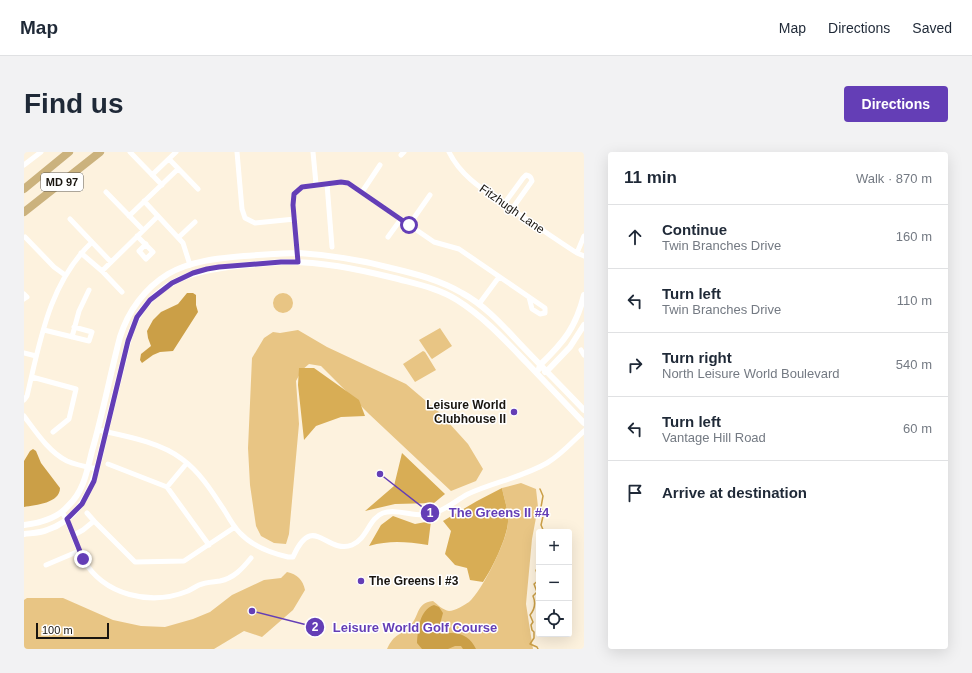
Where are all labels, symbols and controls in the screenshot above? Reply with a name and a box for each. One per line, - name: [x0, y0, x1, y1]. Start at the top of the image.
- text: Map: [20, 17, 58, 38]
- text: Map: [779, 20, 806, 36]
- text: Directions: [828, 20, 890, 36]
- text: Saved: [912, 20, 952, 36]
- button: Directions: [844, 86, 948, 122]
- text: Find us: [24, 88, 124, 119]
- text: 11 min: [624, 168, 677, 187]
- text: Walk · 870 m: [856, 171, 932, 186]
- road number: MD 97: [41, 173, 83, 191]
- street label: Fitzhugh Lane: [477, 181, 547, 237]
- route start: [400, 216, 418, 234]
- text: Continue: [662, 221, 727, 238]
- icon: ahead: [624, 226, 646, 248]
- text: 160 m: [896, 229, 932, 244]
- text: Twin Branches Drive: [662, 238, 781, 253]
- text: Turn left: [662, 285, 721, 302]
- icon: left: [624, 290, 646, 312]
- text: 110 m: [897, 293, 932, 308]
- text: Twin Branches Drive: [662, 302, 781, 317]
- text: Turn right: [662, 349, 732, 366]
- icon: right: [624, 354, 646, 376]
- text: 540 m: [896, 357, 932, 372]
- text: North Leisure World Boulevard: [662, 366, 840, 381]
- place label: Leisure World Clubhouse II: [426, 398, 506, 426]
- marker: Leisure World Clubhouse II: [509, 407, 519, 417]
- text: Turn left: [662, 413, 721, 430]
- icon: left: [624, 418, 646, 440]
- text: 60 m: [903, 421, 932, 436]
- text: Vantage Hill Road: [662, 430, 766, 445]
- icon: arrive: [624, 482, 646, 504]
- text: Arrive at destination: [662, 484, 807, 501]
- callout: The Greens II #4: [420, 500, 557, 525]
- text: The Greens II #4: [449, 505, 550, 520]
- text: 1: [427, 506, 434, 520]
- map controls: [536, 529, 572, 637]
- button: +: [536, 529, 572, 565]
- route end: [74, 550, 92, 568]
- button: −: [536, 565, 572, 601]
- place label: The Greens I #3: [369, 574, 459, 588]
- marker: The Greens I #3: [356, 576, 366, 586]
- button: locate: [536, 601, 572, 637]
- callout: Leisure World Golf Course: [305, 615, 505, 640]
- text: 2: [312, 620, 319, 634]
- text: Leisure World Golf Course: [333, 620, 497, 635]
- scale bar: [36, 621, 109, 640]
- text: 100 m: [42, 624, 73, 636]

